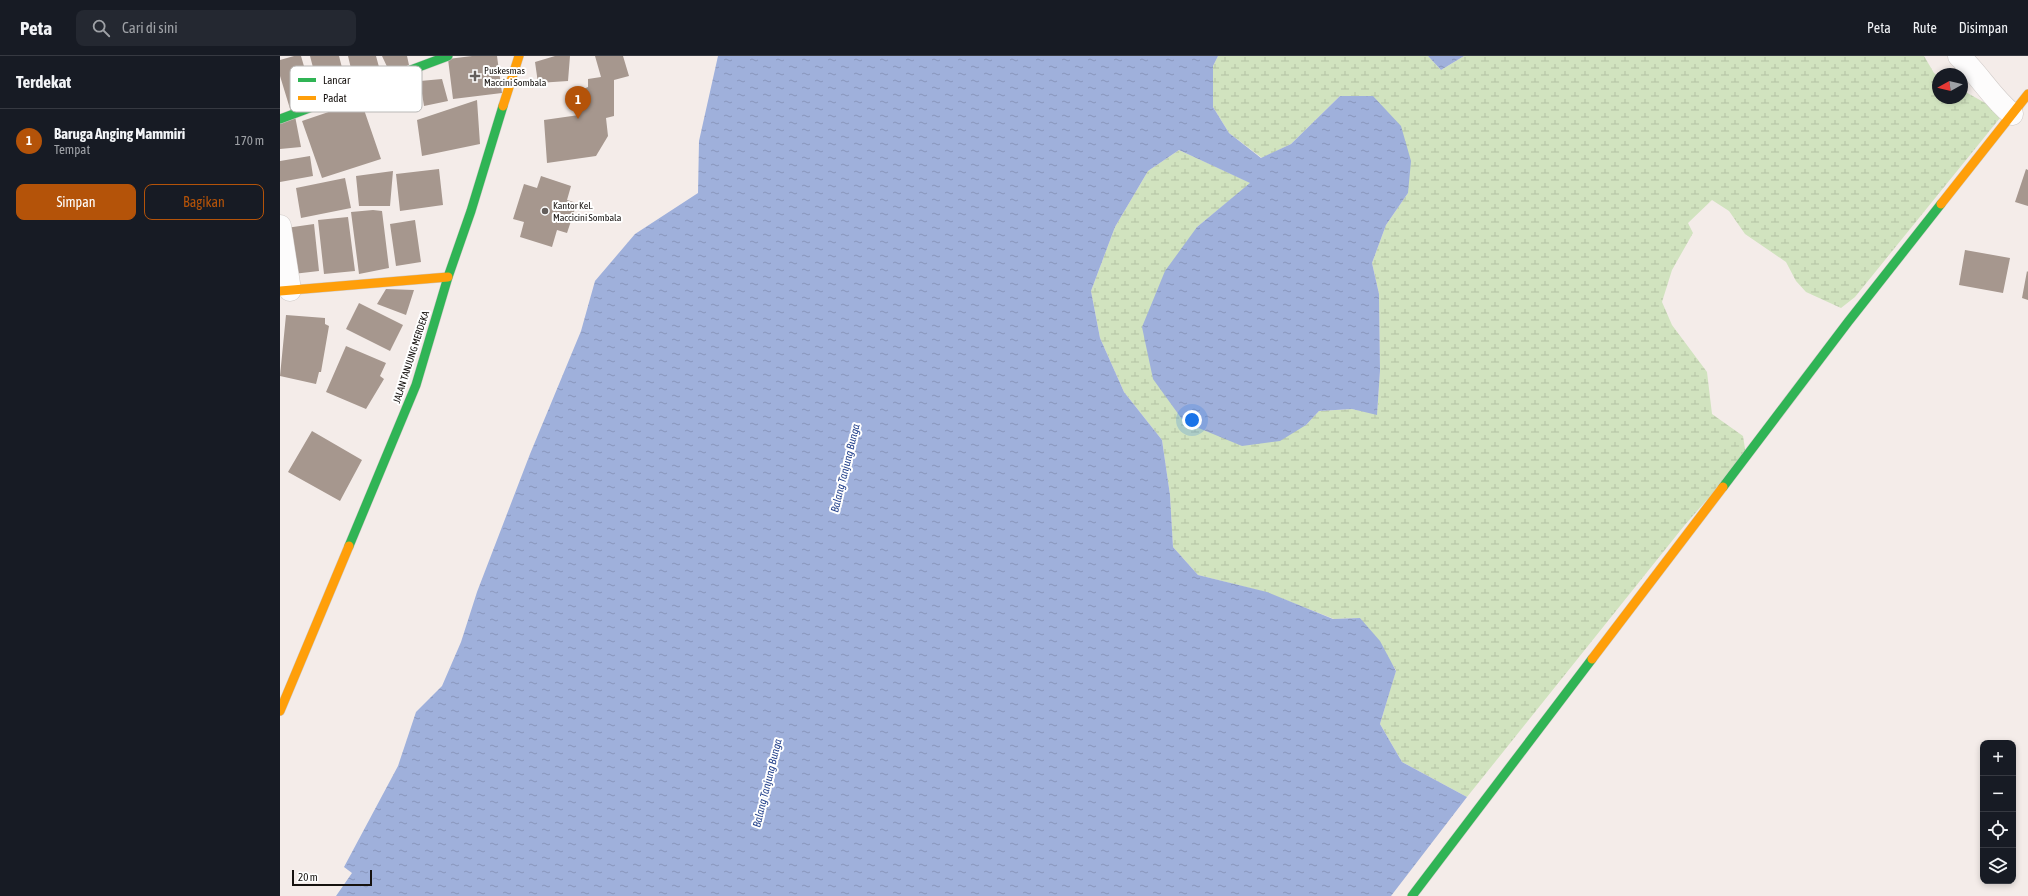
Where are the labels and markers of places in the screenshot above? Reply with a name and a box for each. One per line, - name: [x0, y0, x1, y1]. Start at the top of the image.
- place label: Puskesmas Maccini Sombala: [484, 65, 547, 88]
- marker: Puskesmas Maccini Sombala: [469, 70, 481, 82]
- pin: 1: [565, 86, 591, 119]
- place label: Kantor Kel. Maccicini Sombala: [553, 200, 622, 223]
- marker: Kantor Kel. Maccicini Sombala: [540, 206, 550, 216]

